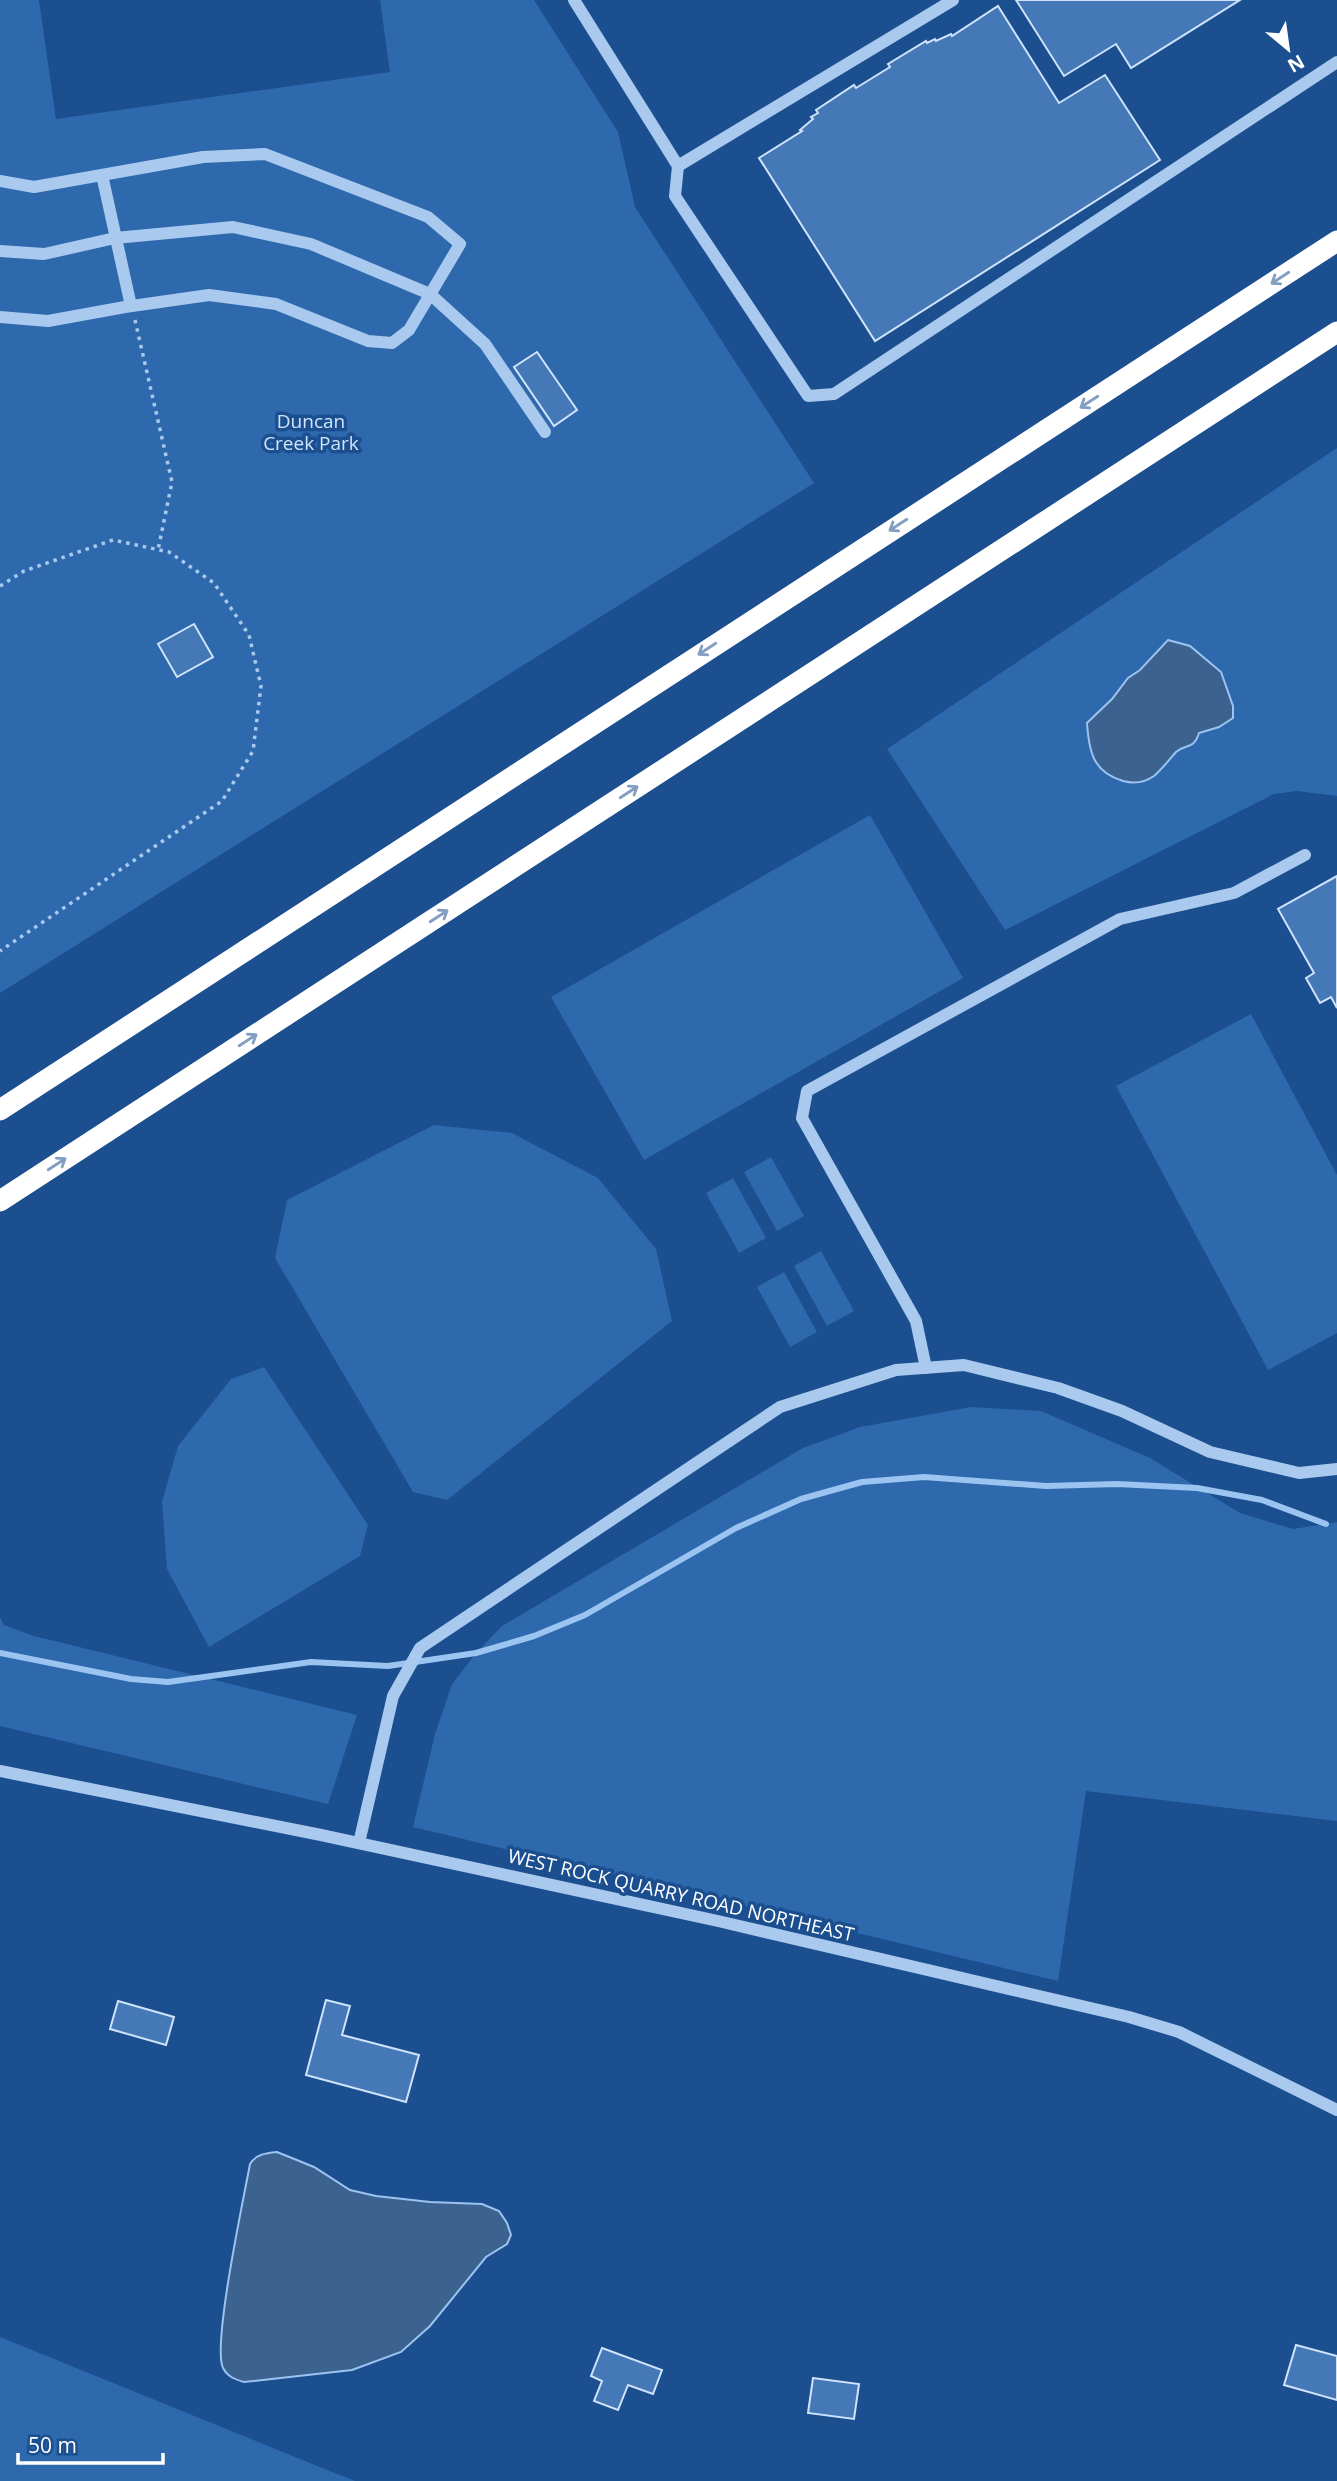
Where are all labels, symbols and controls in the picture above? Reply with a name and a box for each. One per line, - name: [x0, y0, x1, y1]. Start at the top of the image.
- north arrow: [1253, 14, 1323, 84]
- text: N: [1283, 49, 1309, 79]
- one-way arrow: [1270, 271, 1290, 285]
- one-way arrow: [1080, 394, 1099, 409]
- park label: Duncan Creek Park: [263, 408, 359, 456]
- one-way arrow: [889, 518, 908, 533]
- one-way arrow: [698, 642, 717, 657]
- one-way arrow: [619, 785, 639, 799]
- one-way arrow: [428, 909, 448, 923]
- one-way arrow: [238, 1033, 257, 1047]
- one-way arrow: [47, 1157, 66, 1171]
- street label: WEST ROCK QUARRY ROAD NORTHEAST: [505, 1842, 857, 1948]
- scale bar: [18, 2422, 163, 2466]
- text: 50 m: [28, 2431, 77, 2459]

